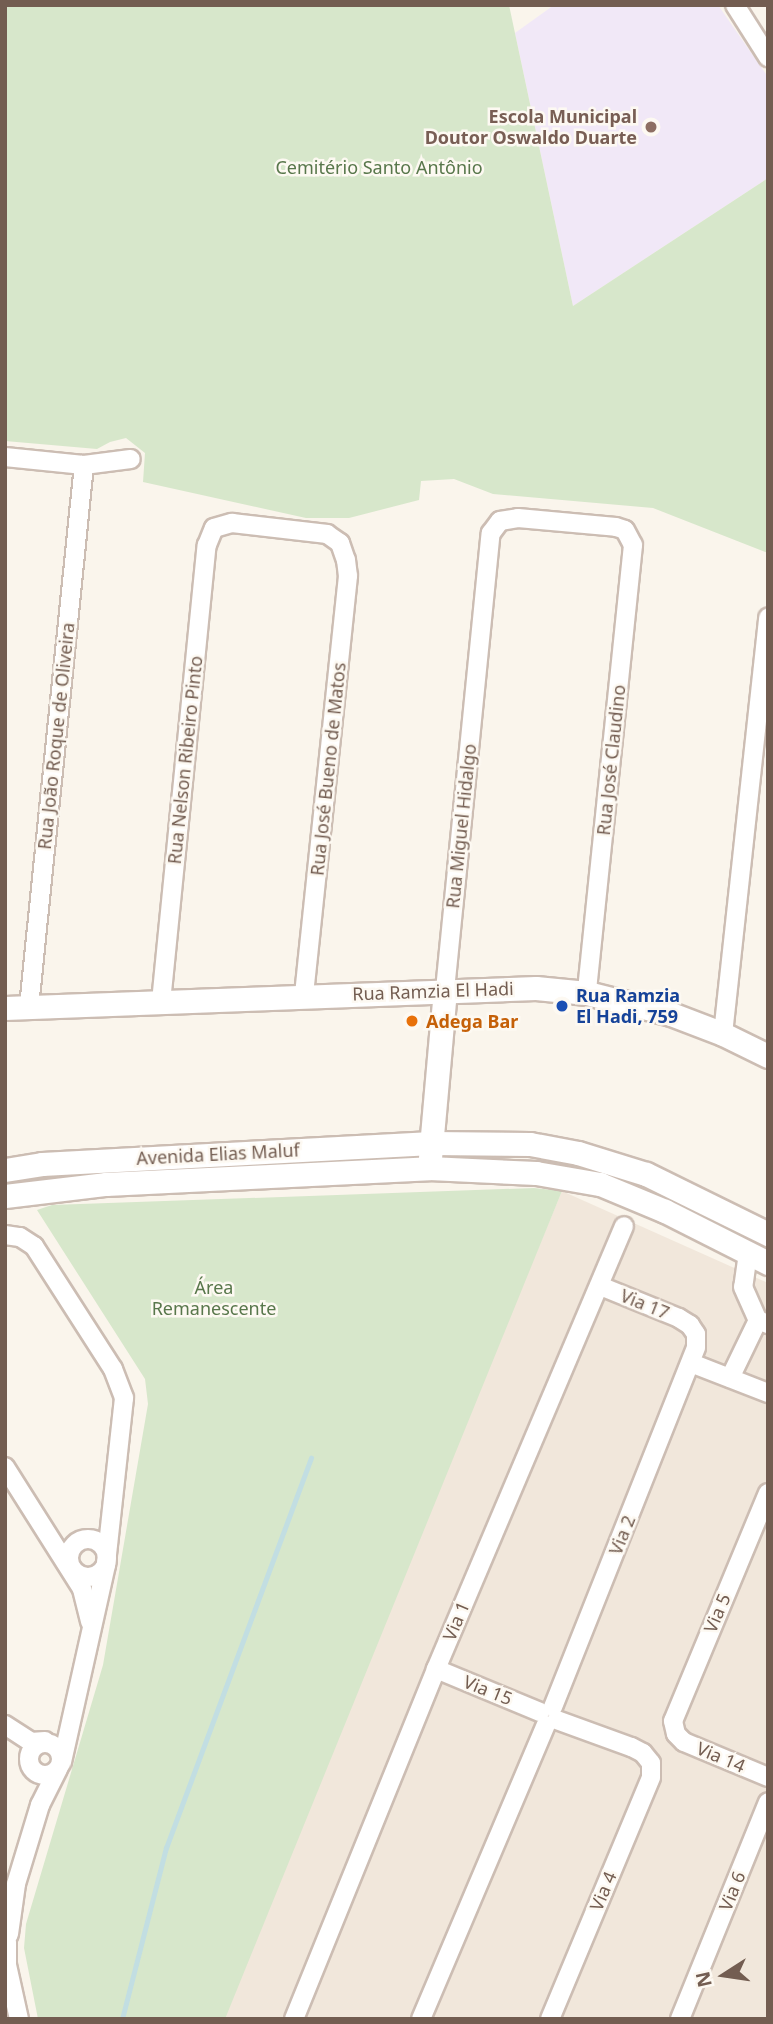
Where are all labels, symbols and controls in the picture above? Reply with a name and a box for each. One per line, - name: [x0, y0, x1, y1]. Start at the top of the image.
- place label: Escola Municipal Doutor Oswaldo Duarte: [425, 106, 637, 148]
- marker: Escola Municipal Doutor Oswaldo Duarte: [643, 119, 659, 135]
- park label: Cemitério Santo Antônio: [275, 156, 483, 178]
- street label: Rua João Roque de Oliveira: [33, 621, 79, 851]
- street label: Rua Nelson Ribeiro Pinto: [163, 655, 207, 865]
- street label: Rua José Bueno de Matos: [306, 661, 350, 877]
- street label: Rua José Claudino: [592, 684, 630, 836]
- street label: Rua Miguel Hidalgo: [442, 743, 480, 909]
- street label: Rua Ramzia El Hadi: [352, 977, 514, 1005]
- place label: Rua Ramzia El Hadi, 759: [576, 985, 680, 1028]
- marker: Rua Ramzia El Hadi, 759: [554, 998, 570, 1014]
- place label: Adega Bar: [426, 1010, 518, 1032]
- marker: Adega Bar: [404, 1013, 420, 1029]
- street label: Avenida Elias Maluf: [136, 1139, 300, 1169]
- park label: Área Remanescente: [152, 1277, 276, 1320]
- street label: Via 17: [617, 1284, 673, 1324]
- street label: Via 2: [604, 1512, 640, 1558]
- street label: Via 5: [699, 1590, 735, 1636]
- street label: Via 1: [438, 1598, 474, 1644]
- street label: Via 15: [460, 1670, 516, 1710]
- street label: Via 14: [693, 1737, 749, 1777]
- street label: Via 4: [585, 1868, 621, 1914]
- street label: Via 6: [714, 1868, 750, 1914]
- north arrow: [689, 1940, 759, 2010]
- text: N: [689, 1969, 718, 1990]

